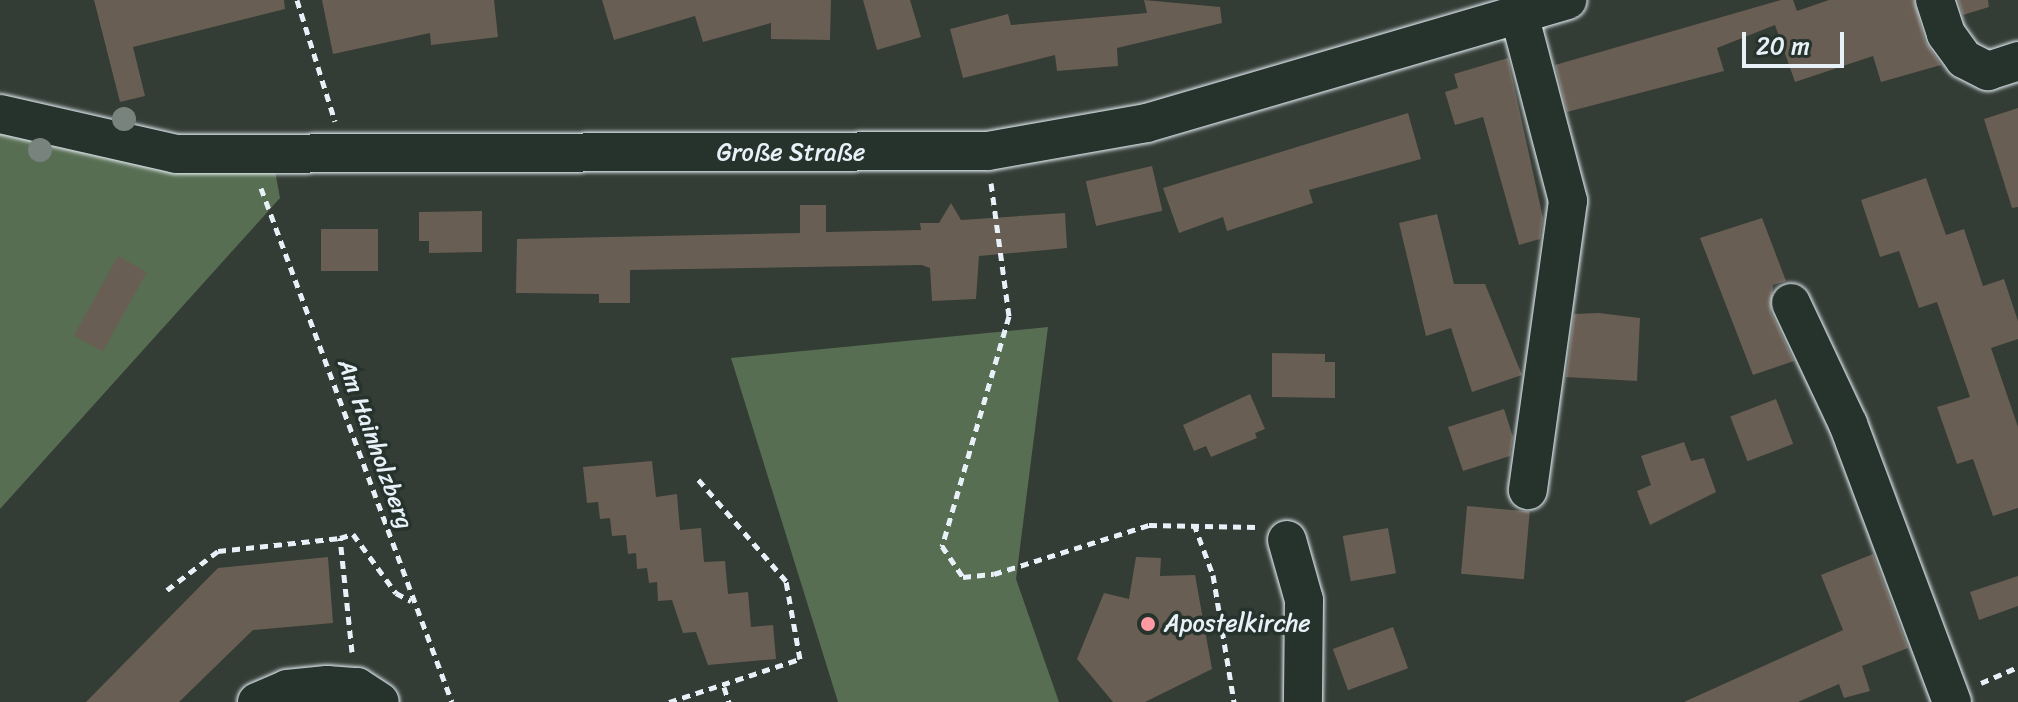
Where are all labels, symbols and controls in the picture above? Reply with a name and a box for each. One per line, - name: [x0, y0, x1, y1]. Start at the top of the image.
- scale bar: [1746, 16, 1848, 66]
- text: 20 m: [1756, 25, 1810, 67]
- street label: Große Straße: [717, 139, 865, 167]
- street label: Am Hainholzberg: [331, 355, 419, 533]
- place label: Apostelkirche: [1164, 610, 1311, 638]
- marker: Apostelkirche: [1139, 615, 1157, 633]

